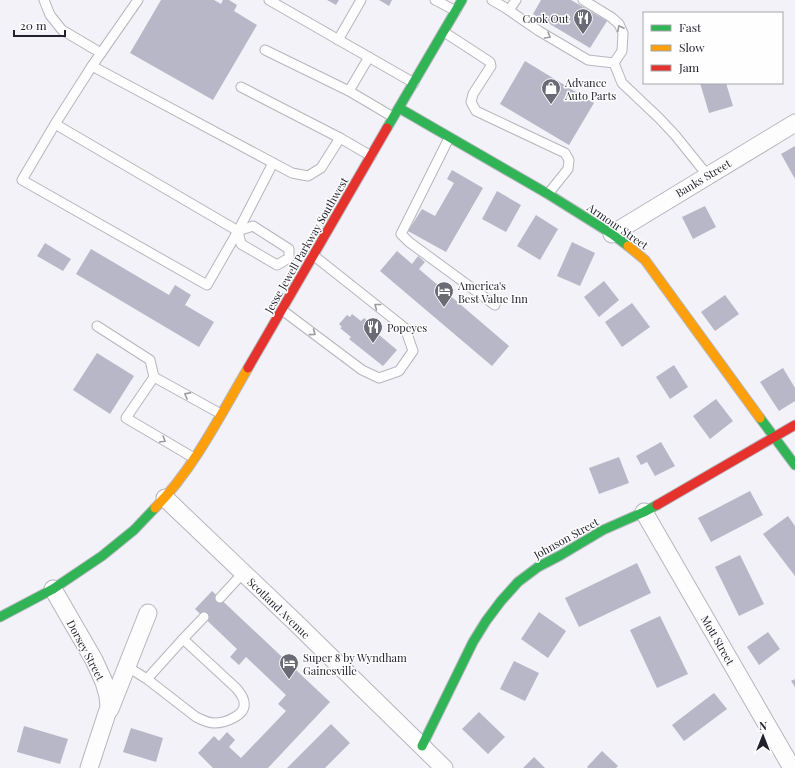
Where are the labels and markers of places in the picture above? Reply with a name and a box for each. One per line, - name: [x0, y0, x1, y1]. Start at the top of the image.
- restaurant icon: Cook Out: [572, 7, 594, 35]
- place label: Cook Out: [522, 11, 569, 26]
- place label: Advance Auto Parts: [564, 75, 616, 103]
- shop icon: Advance Auto Parts: [540, 77, 562, 105]
- place label: America's Best Value Inn: [457, 278, 528, 306]
- hotel icon: America's Best Value Inn: [433, 280, 455, 308]
- restaurant icon: Popeyes: [362, 316, 384, 344]
- place label: Popeyes: [387, 320, 427, 335]
- place label: Super 8 by Wyndham Gainesville: [303, 650, 407, 678]
- hotel icon: Super 8 by Wyndham Gainesville: [278, 652, 300, 680]

